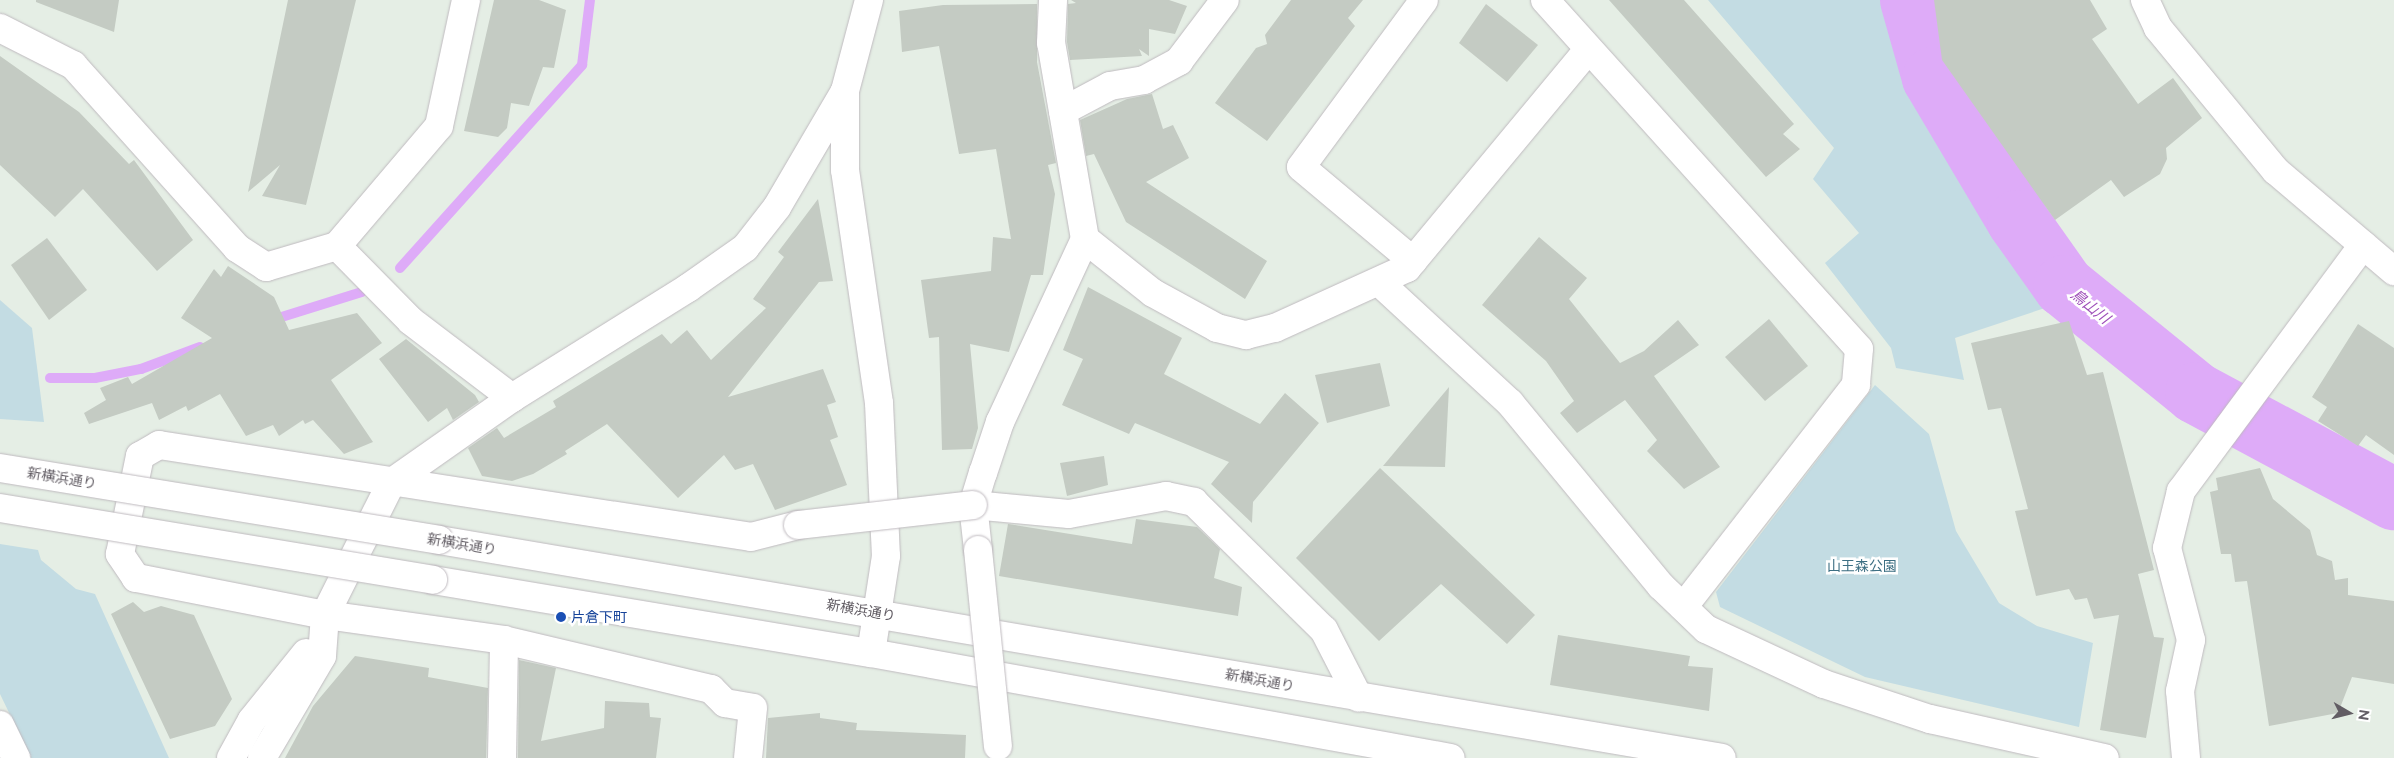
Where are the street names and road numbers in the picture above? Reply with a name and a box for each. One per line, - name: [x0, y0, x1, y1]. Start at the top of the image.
- street label: 新横浜通り: [26, 464, 98, 492]
- street label: 新横浜通り: [426, 530, 498, 558]
- street label: 新横浜通り: [825, 596, 897, 624]
- street label: 新横浜通り: [1224, 666, 1296, 694]

